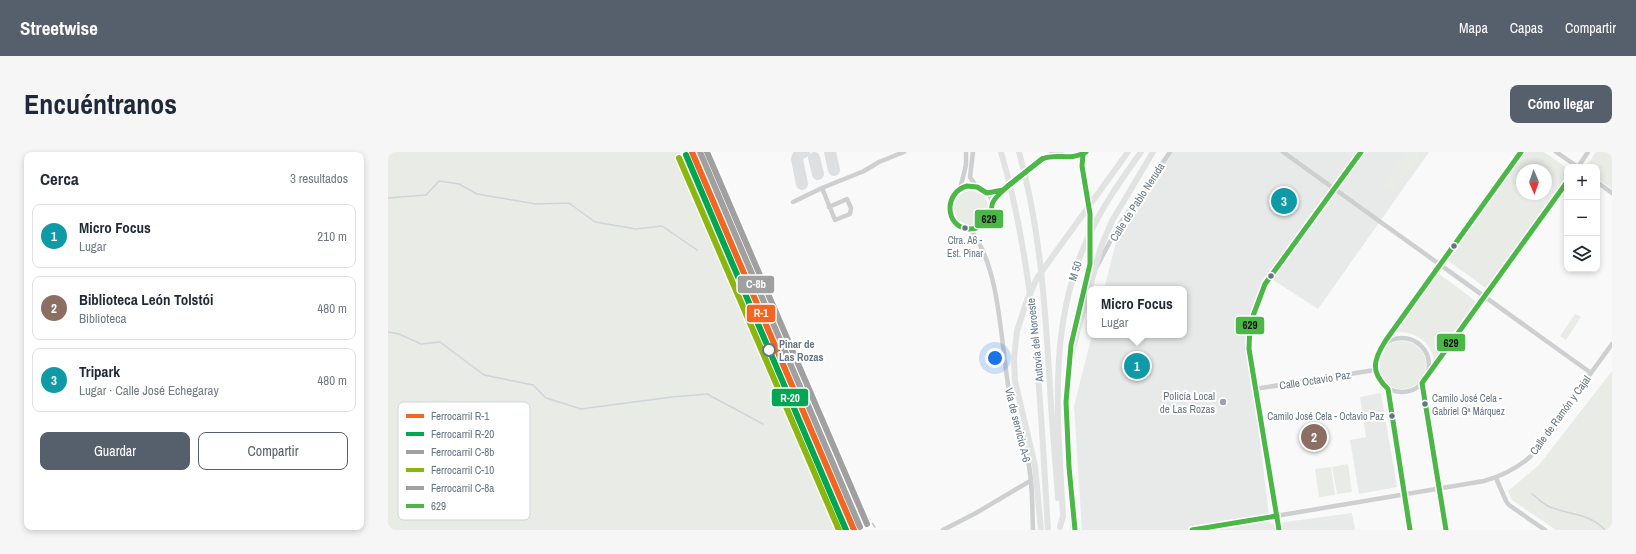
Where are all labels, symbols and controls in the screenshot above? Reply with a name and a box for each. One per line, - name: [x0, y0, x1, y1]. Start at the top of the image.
- text: Streetwise: [20, 15, 98, 41]
- text: Mapa: [1459, 19, 1488, 37]
- text: Capas: [1510, 19, 1543, 37]
- text: Compartir: [1565, 19, 1616, 37]
- text: Encuéntranos: [24, 85, 177, 123]
- button: Cómo llegar: [1510, 85, 1612, 123]
- street label: Calle de Pablo Neruda: [1106, 160, 1168, 244]
- north arrow: [1516, 164, 1552, 200]
- map controls: [1564, 164, 1600, 272]
- button: +: [1564, 164, 1600, 200]
- text: Cerca: [40, 167, 79, 190]
- text: 3 resultados: [290, 170, 348, 187]
- pin: 3: [1271, 186, 1297, 216]
- button: −: [1564, 200, 1600, 236]
- line badge: 629: [974, 209, 1004, 229]
- text: 629: [981, 212, 997, 226]
- text: Micro Focus: [79, 217, 151, 238]
- marker: Ctra. A6 - Est. Pinar: [960, 223, 970, 233]
- text: 1: [51, 228, 57, 245]
- text: 210 m: [317, 228, 347, 245]
- place label: Ctra. A6 - Est. Pinar: [947, 234, 983, 260]
- button: layers: [1564, 236, 1600, 272]
- text: Lugar: [79, 238, 106, 255]
- unlabelled marker: [1449, 241, 1459, 251]
- street label: M 50: [1065, 259, 1085, 283]
- unlabelled marker: [1266, 271, 1276, 281]
- line badge: C-8b: [737, 275, 775, 294]
- text: C-8b: [746, 277, 767, 291]
- popup: [1087, 286, 1187, 338]
- text: Biblioteca León Tolstói: [79, 289, 213, 310]
- text: Micro Focus: [1101, 293, 1173, 314]
- street label: Autovía del Noroeste: [1024, 297, 1046, 384]
- text: 2: [51, 300, 57, 317]
- text: 480 m: [317, 300, 347, 317]
- line badge: R-1: [746, 304, 776, 323]
- text: R-1: [754, 306, 768, 320]
- text: Biblioteca: [79, 310, 126, 327]
- text: Lugar: [1101, 314, 1128, 331]
- line badge: 629: [1235, 316, 1265, 335]
- text: 629: [1242, 318, 1258, 332]
- line badge: 629: [1436, 333, 1466, 352]
- text: 629: [1443, 336, 1459, 350]
- place label: Pinar de Las Rozas: [779, 337, 824, 364]
- marker: Pinar de Las Rozas: [762, 343, 776, 357]
- your location: [985, 348, 1005, 368]
- pin: 1: [1124, 351, 1150, 381]
- text: Tripark: [79, 361, 120, 382]
- street label: Calle Octavio Paz: [1278, 367, 1352, 393]
- text: 3: [51, 372, 57, 389]
- text: 480 m: [317, 372, 347, 389]
- street label: Calle de Ramón y Cajal: [1526, 373, 1594, 457]
- text: Lugar · Calle José Echegaray: [79, 382, 219, 399]
- street label: Vía de servicio A-6: [1002, 386, 1034, 464]
- line badge: R-20: [771, 388, 809, 407]
- place label: Policía Local de Las Rozas: [1160, 389, 1215, 416]
- text: R-20: [780, 391, 800, 405]
- place label: Camilo José Cela - Gabriel Gª Márquez: [1432, 392, 1505, 418]
- marker: Policía Local de Las Rozas: [1218, 397, 1228, 407]
- marker: Camilo José Cela - Gabriel Gª Márquez: [1420, 399, 1430, 409]
- legend: [398, 402, 530, 520]
- text: Ferrocarril R-1: [431, 409, 489, 423]
- place label: Camilo José Cela - Octavio Paz: [1267, 410, 1384, 423]
- marker: Camilo José Cela - Octavio Paz: [1387, 411, 1397, 421]
- pin: 2: [1301, 422, 1327, 452]
- text: Ferrocarril R-20: [431, 427, 494, 441]
- button: Guardar: [40, 432, 190, 470]
- button: Compartir: [198, 432, 348, 470]
- text: Ferrocarril C-8b: [431, 445, 494, 459]
- text: Ferrocarril C-10: [431, 463, 494, 477]
- text: Ferrocarril C-8a: [431, 481, 494, 495]
- text: 629: [431, 499, 446, 513]

